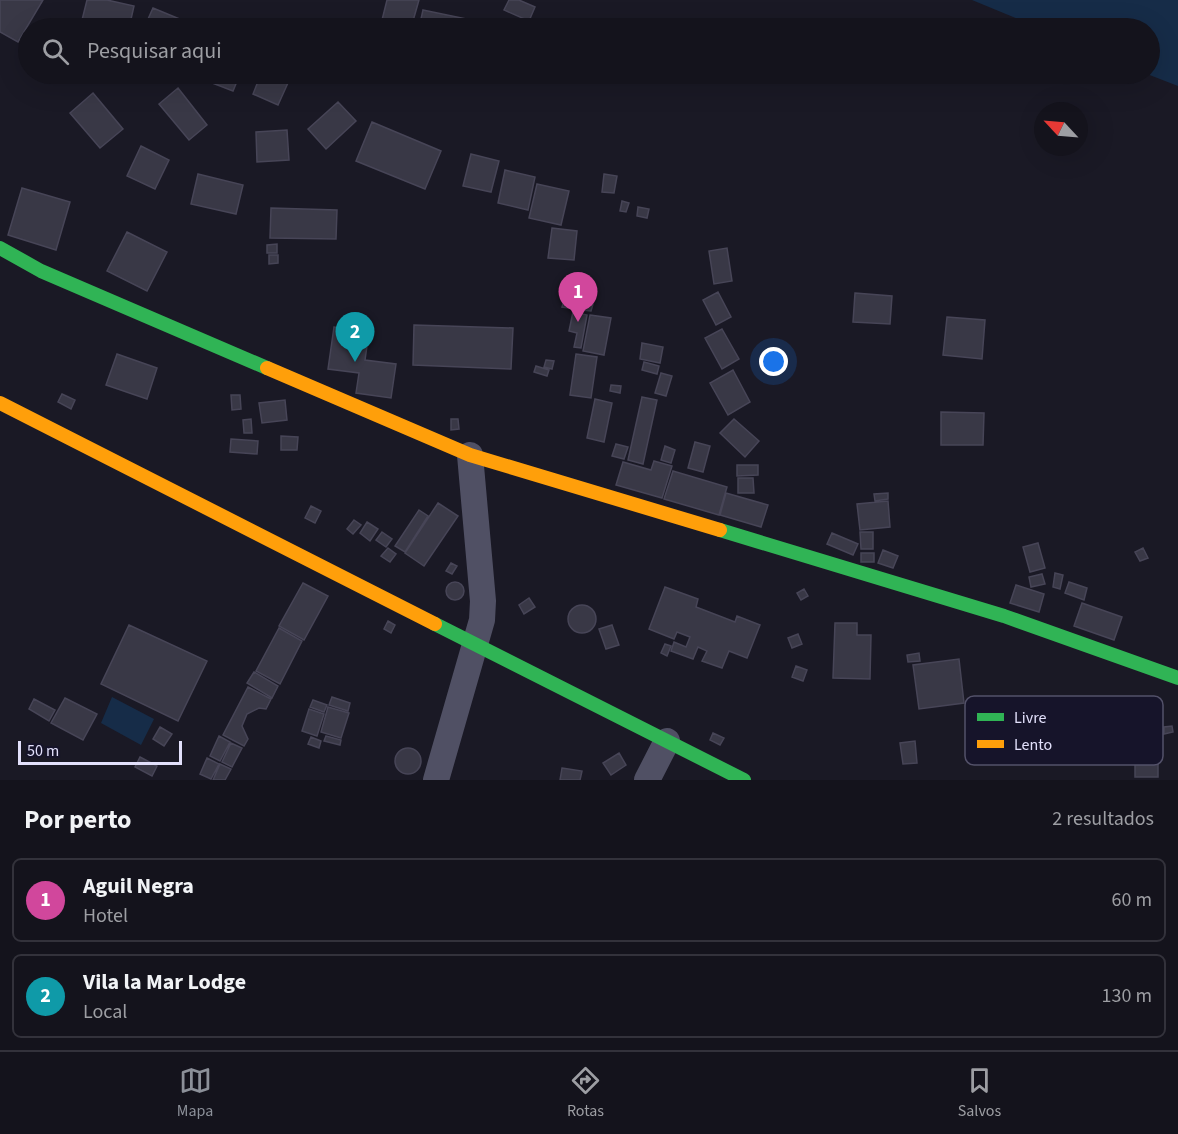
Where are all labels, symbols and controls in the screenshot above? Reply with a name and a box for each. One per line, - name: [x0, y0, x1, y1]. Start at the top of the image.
- search box: [18, 18, 1160, 84]
- icon: search: [39, 35, 72, 68]
- text: Pesquisar aqui: [87, 35, 222, 67]
- north arrow: [1034, 102, 1088, 156]
- pin: 1: [558, 272, 598, 322]
- pin: 2: [336, 312, 374, 362]
- your location: [759, 347, 788, 376]
- legend: [965, 696, 1163, 765]
- text: Livre: [1014, 707, 1047, 729]
- text: Lento: [1014, 734, 1052, 756]
- scale bar: [18, 738, 182, 766]
- text: 50 m: [27, 740, 59, 762]
- text: Por perto: [24, 801, 132, 838]
- text: 2 resultados: [1052, 805, 1154, 833]
- text: Aguil Negra: [83, 870, 194, 902]
- text: 1: [40, 886, 51, 914]
- text: 60 m: [1112, 886, 1152, 914]
- text: Hotel: [83, 902, 128, 930]
- text: Vila la Mar Lodge: [83, 966, 246, 998]
- text: 2: [40, 982, 51, 1010]
- text: 130 m: [1102, 982, 1152, 1010]
- text: Local: [83, 998, 127, 1026]
- tab: Mapa: [177, 1064, 213, 1122]
- tab: Rotas: [567, 1064, 604, 1122]
- tab: Salvos: [958, 1064, 1001, 1122]

